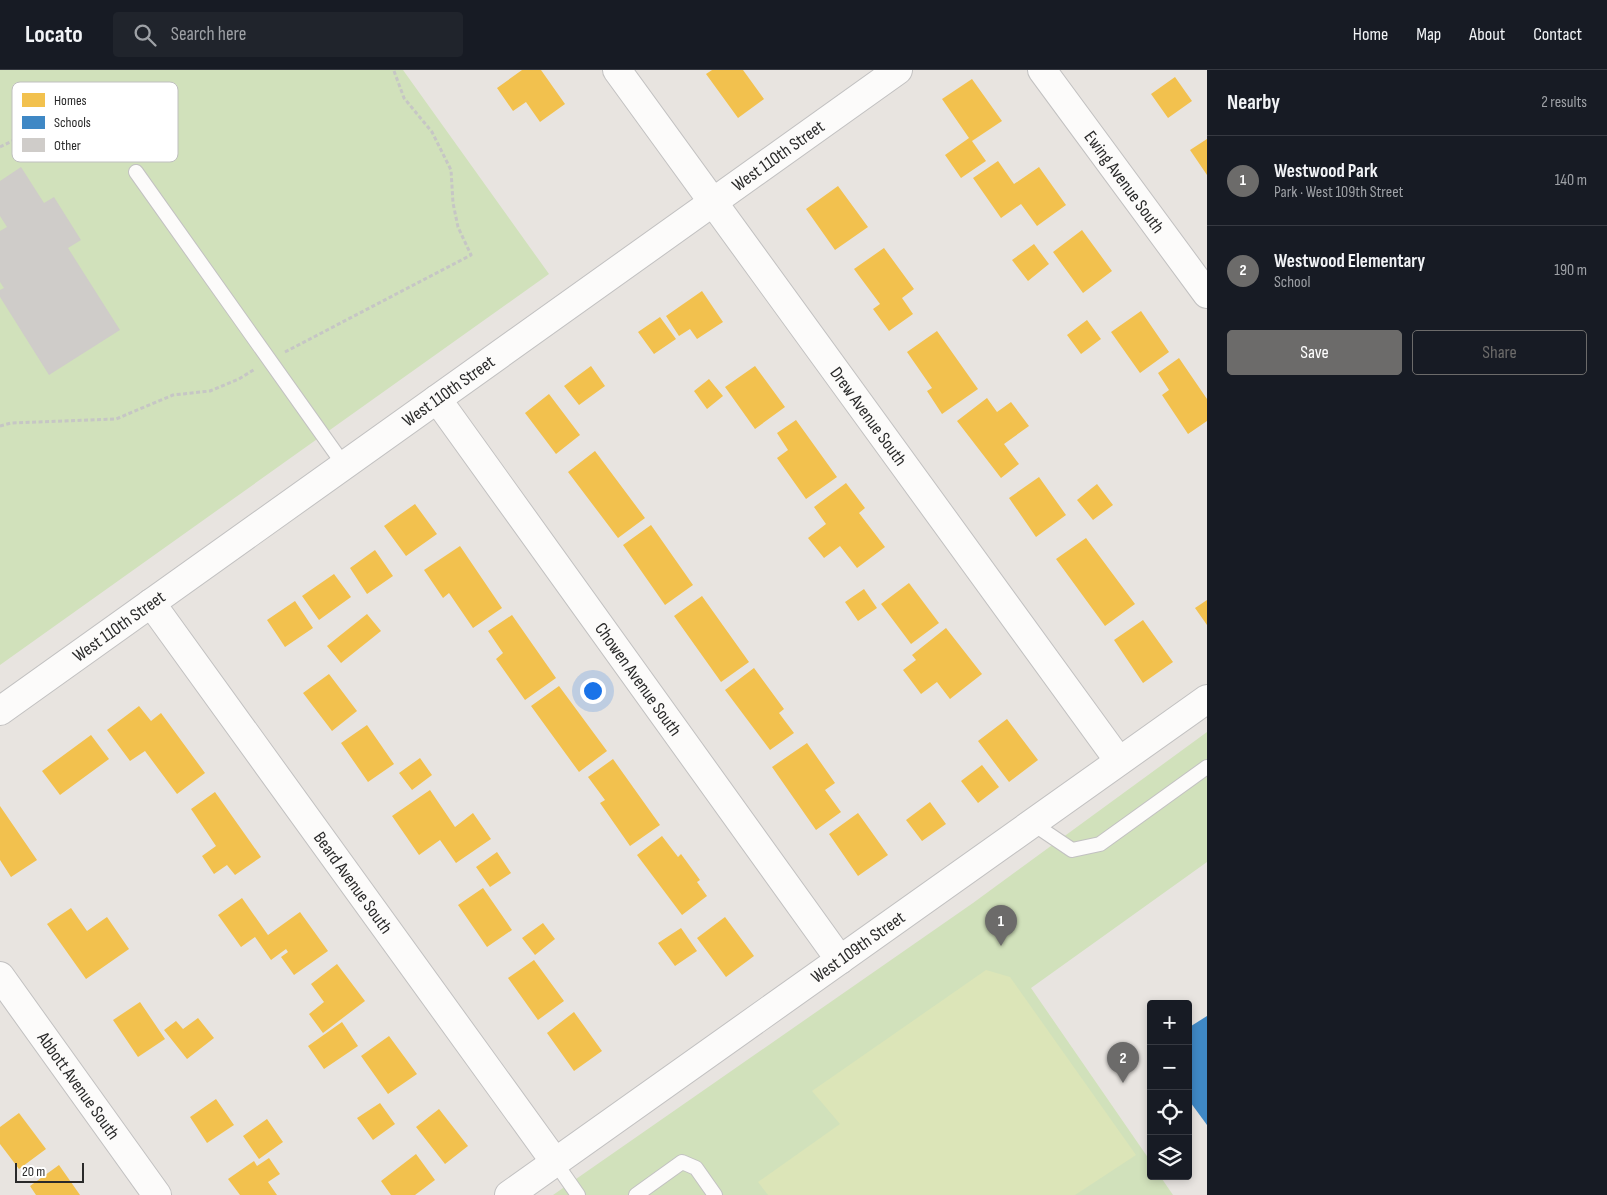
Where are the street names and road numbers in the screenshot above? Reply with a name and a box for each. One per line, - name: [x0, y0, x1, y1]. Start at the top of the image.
- street label: West 110th Street: [728, 115, 829, 196]
- street label: Ewing Avenue South: [1080, 127, 1169, 237]
- street label: West 110th Street: [398, 351, 499, 431]
- street label: Drew Avenue South: [826, 363, 911, 470]
- street label: West 110th Street: [69, 586, 169, 666]
- street label: Chowen Avenue South: [590, 618, 686, 740]
- street label: Beard Avenue South: [309, 828, 397, 938]
- street label: West 109th Street: [807, 906, 909, 988]
- street label: Abbott Avenue South: [32, 1027, 124, 1144]

